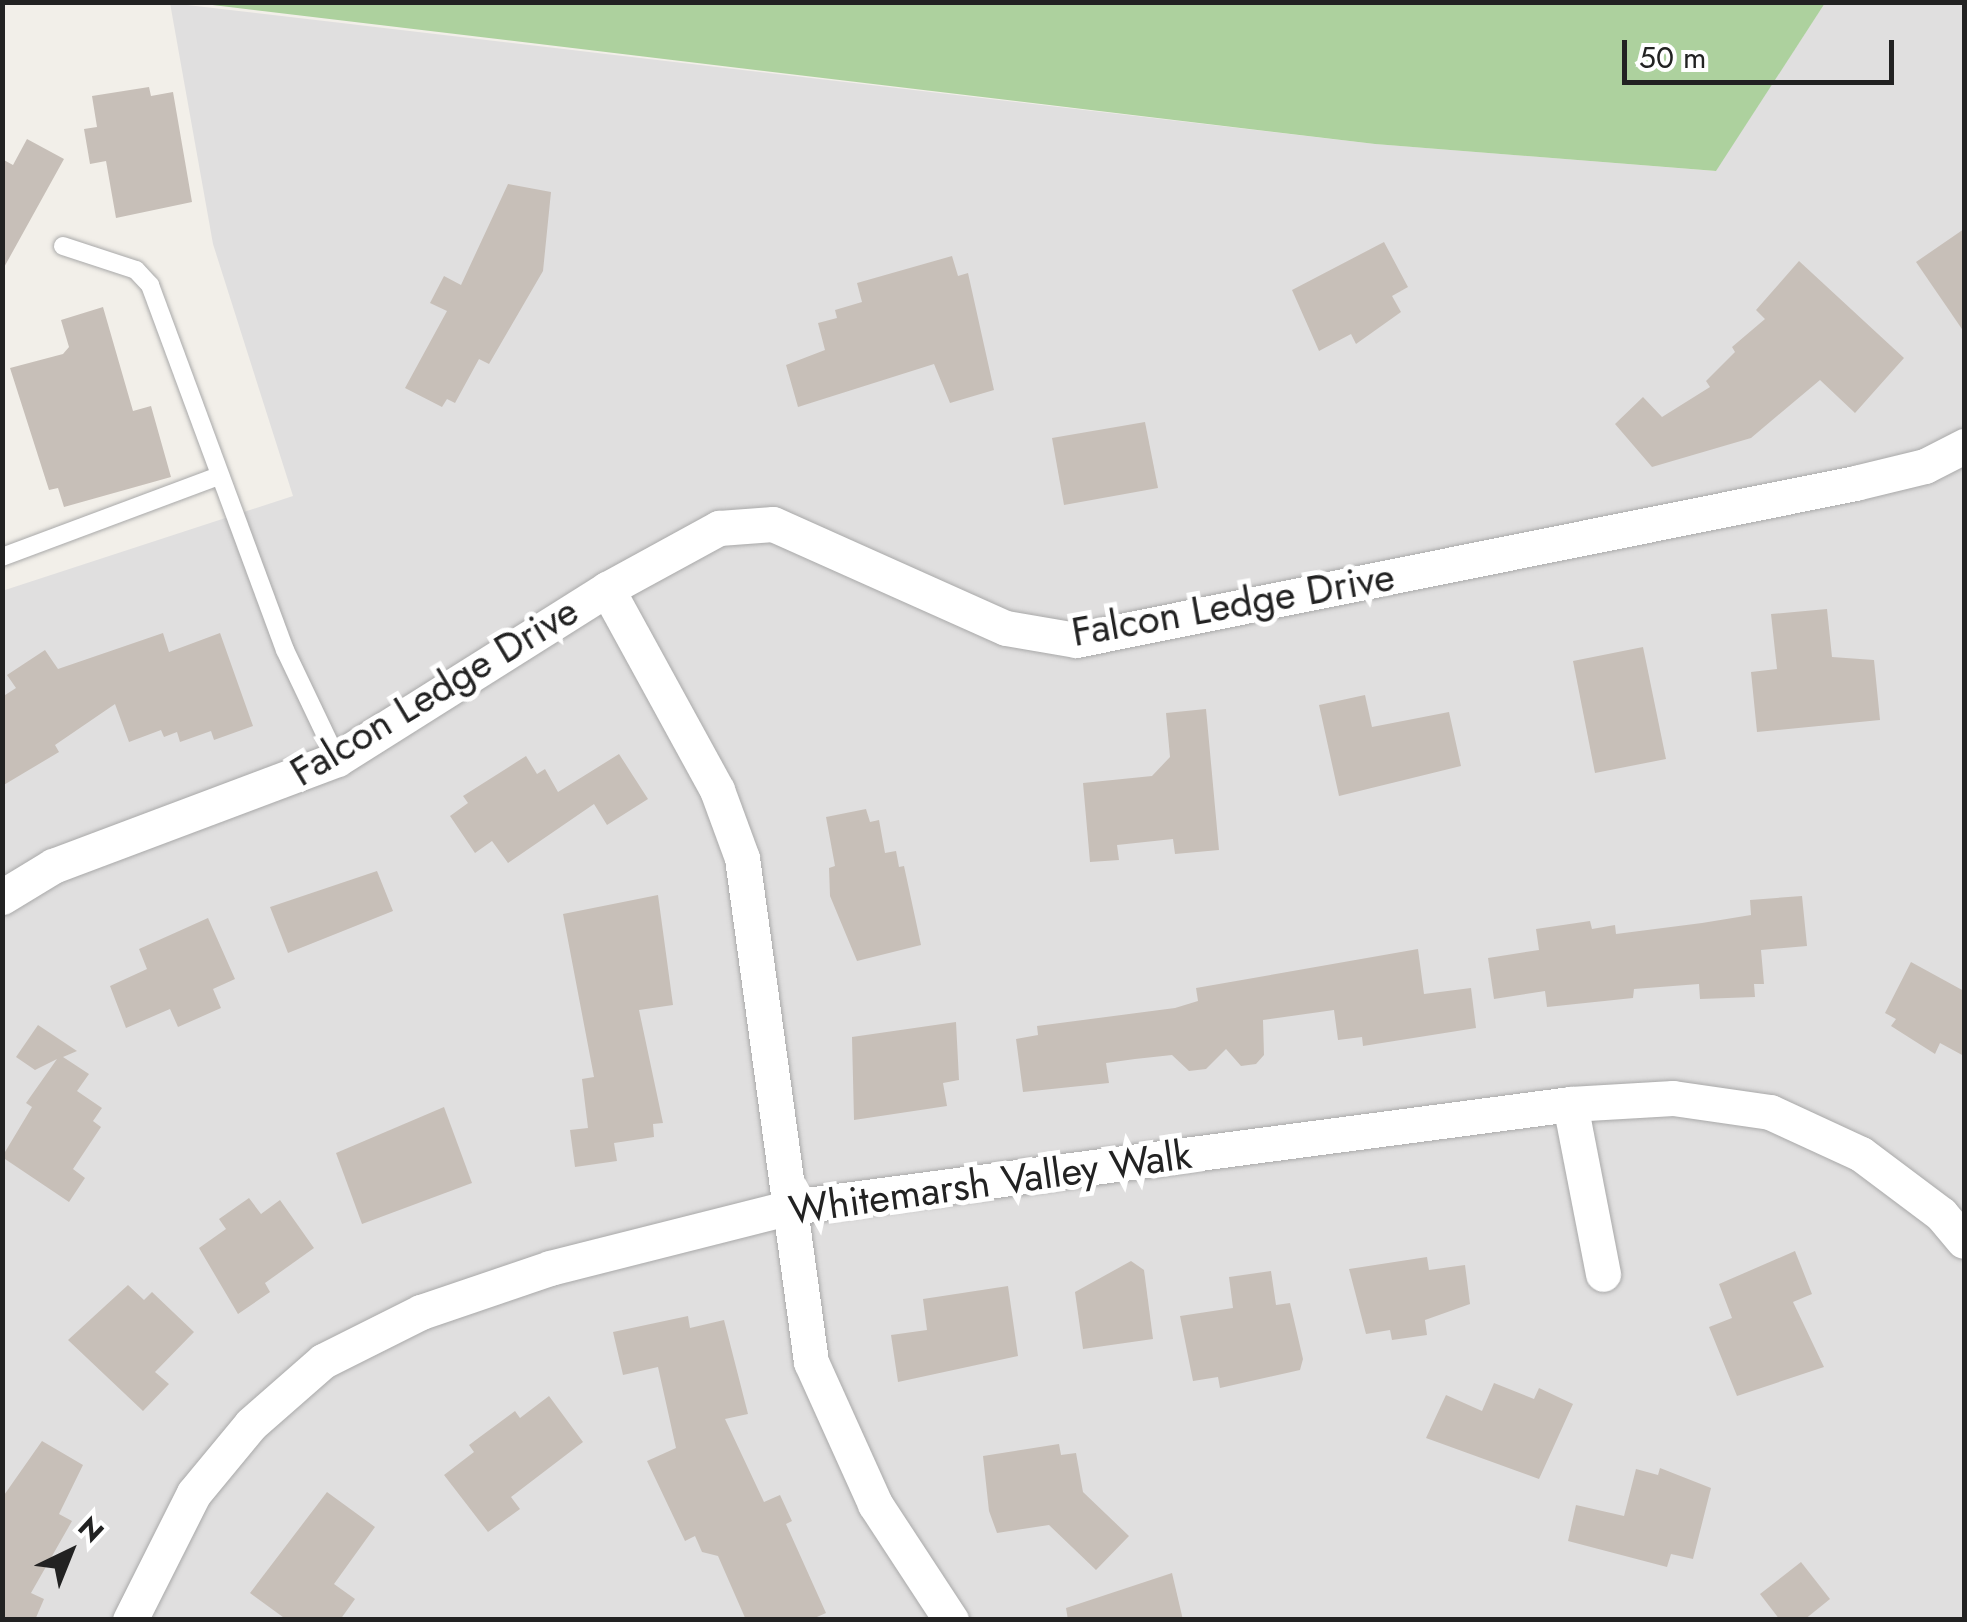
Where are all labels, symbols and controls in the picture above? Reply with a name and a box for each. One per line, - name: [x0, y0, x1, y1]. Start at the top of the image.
- scale bar: [1627, 20, 1900, 82]
- text: 50 m: [1639, 36, 1706, 79]
- street label: Falcon Ledge Drive: [1068, 552, 1398, 656]
- street label: Falcon Ledge Drive: [282, 586, 586, 796]
- street label: Whitemarsh Valley Walk: [786, 1130, 1194, 1234]
- north arrow: [20, 1502, 120, 1602]
- text: N: [69, 1507, 113, 1552]

